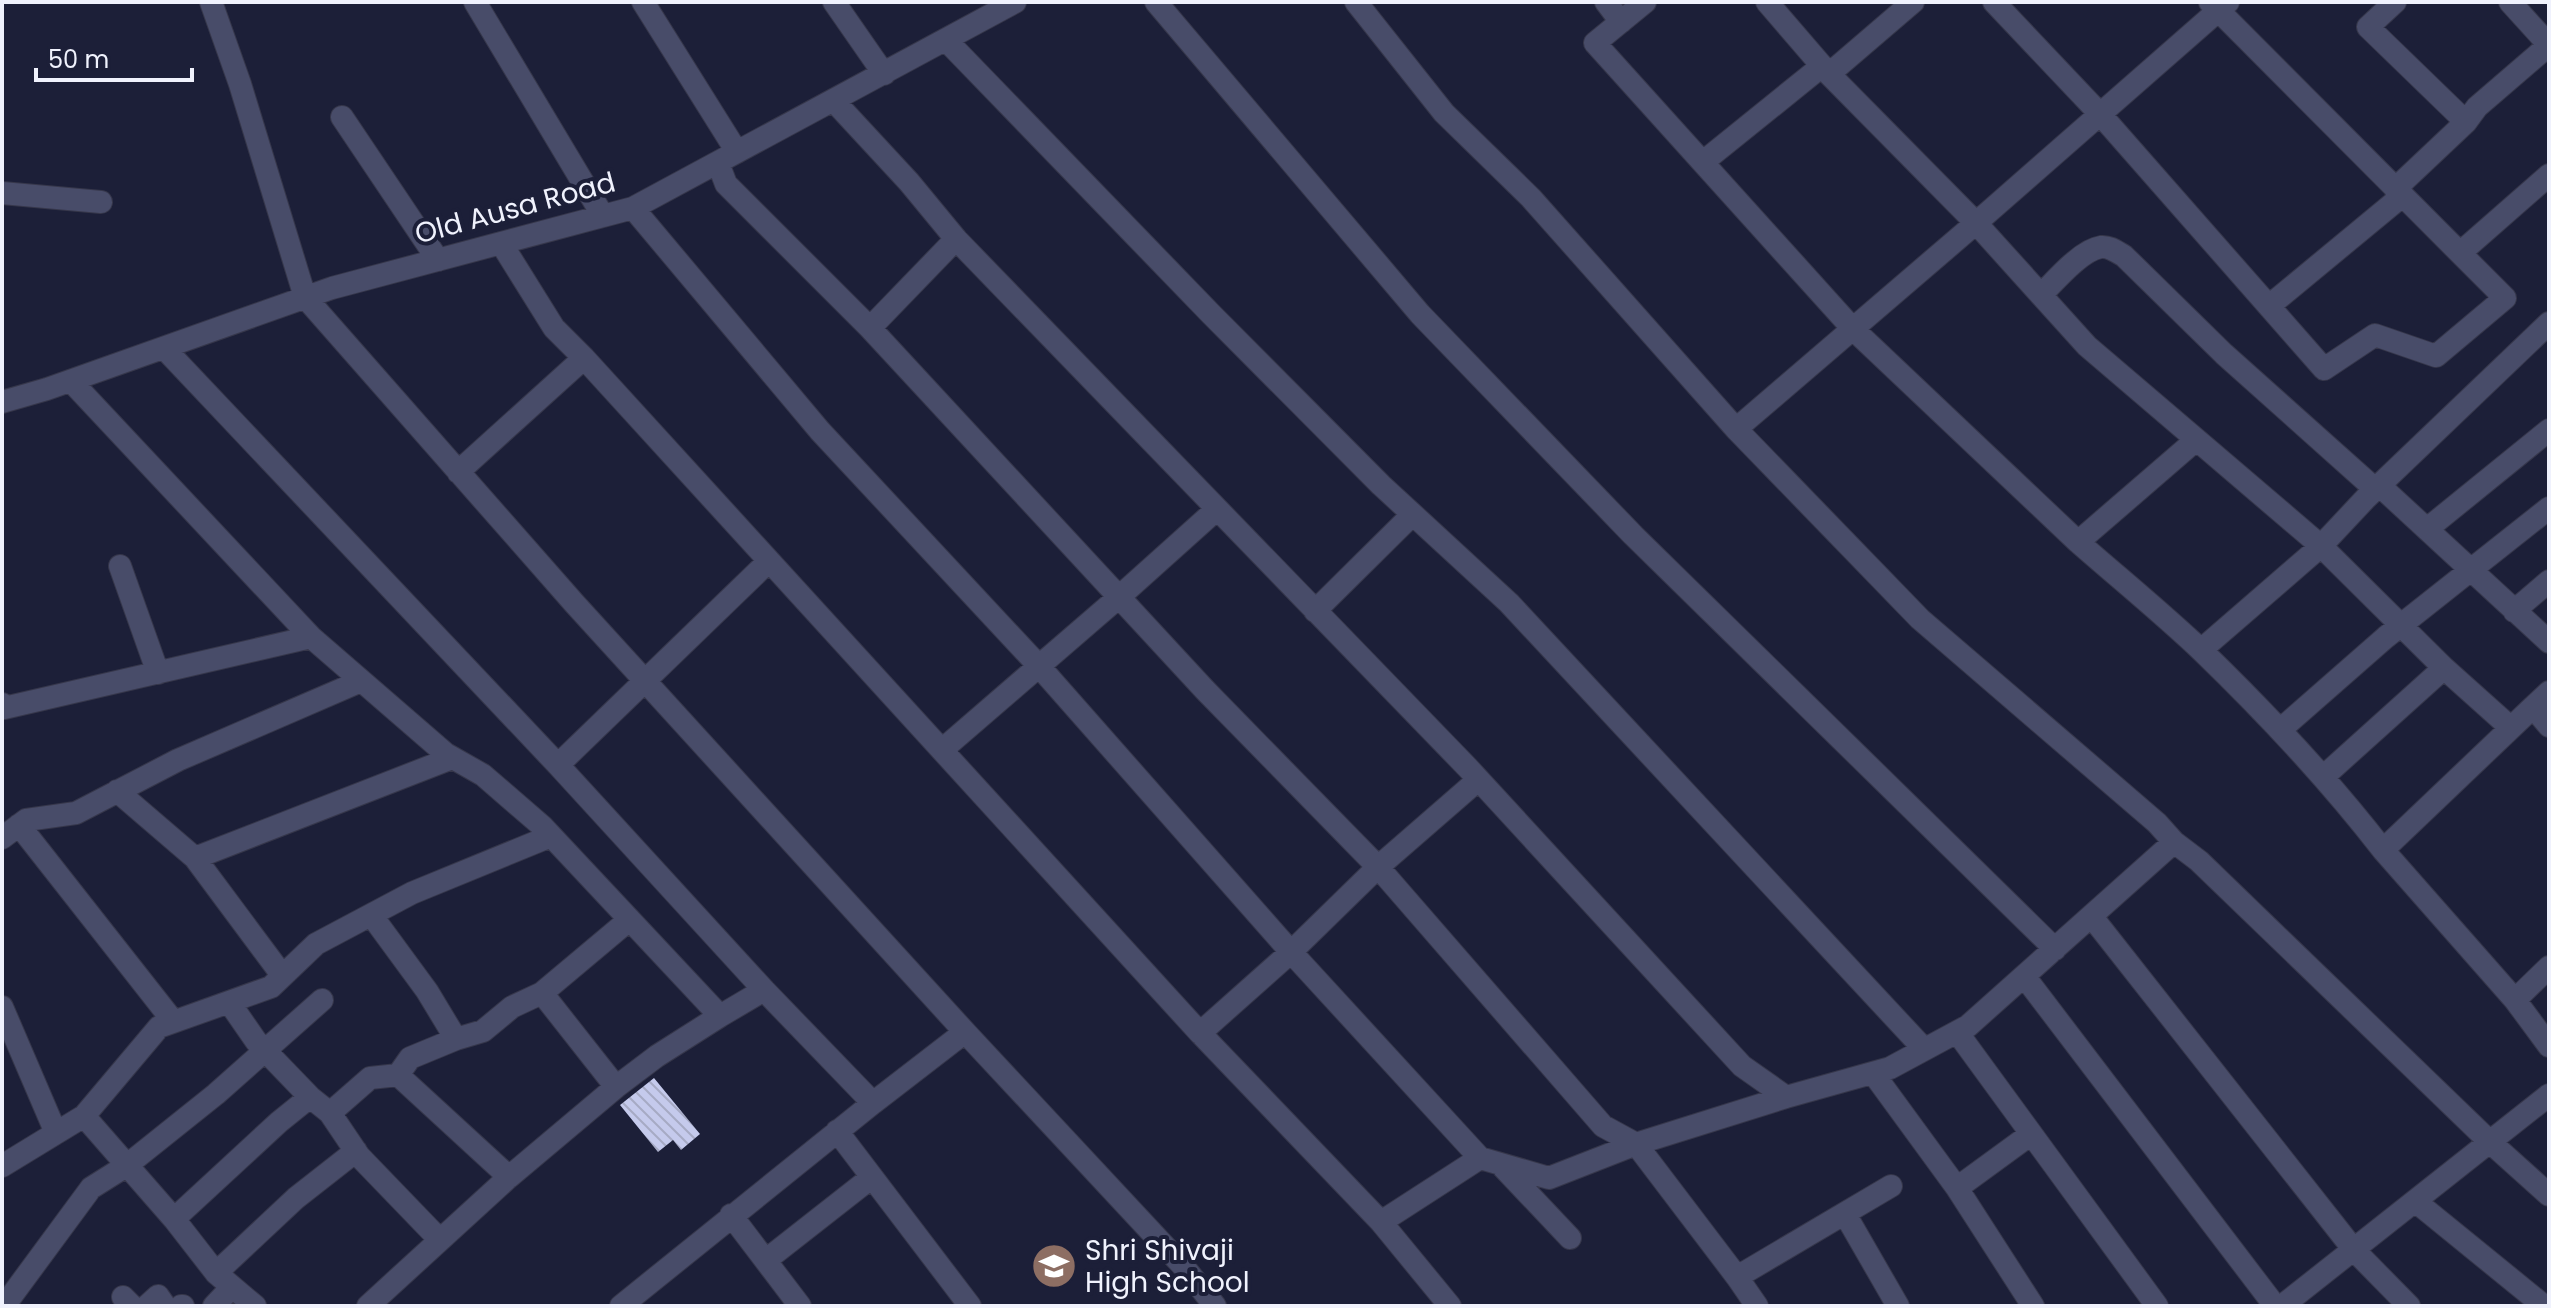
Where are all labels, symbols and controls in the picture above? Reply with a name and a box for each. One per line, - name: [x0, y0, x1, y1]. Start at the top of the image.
- scale bar: [36, 32, 192, 82]
- text: 50 m: [48, 43, 109, 76]
- street label: Old Ausa Road: [411, 163, 619, 253]
- place label: Shri Shivaji High School: [1085, 1231, 1250, 1302]
- school or university icon: Shri Shivaji High School: [1030, 1242, 1078, 1290]

